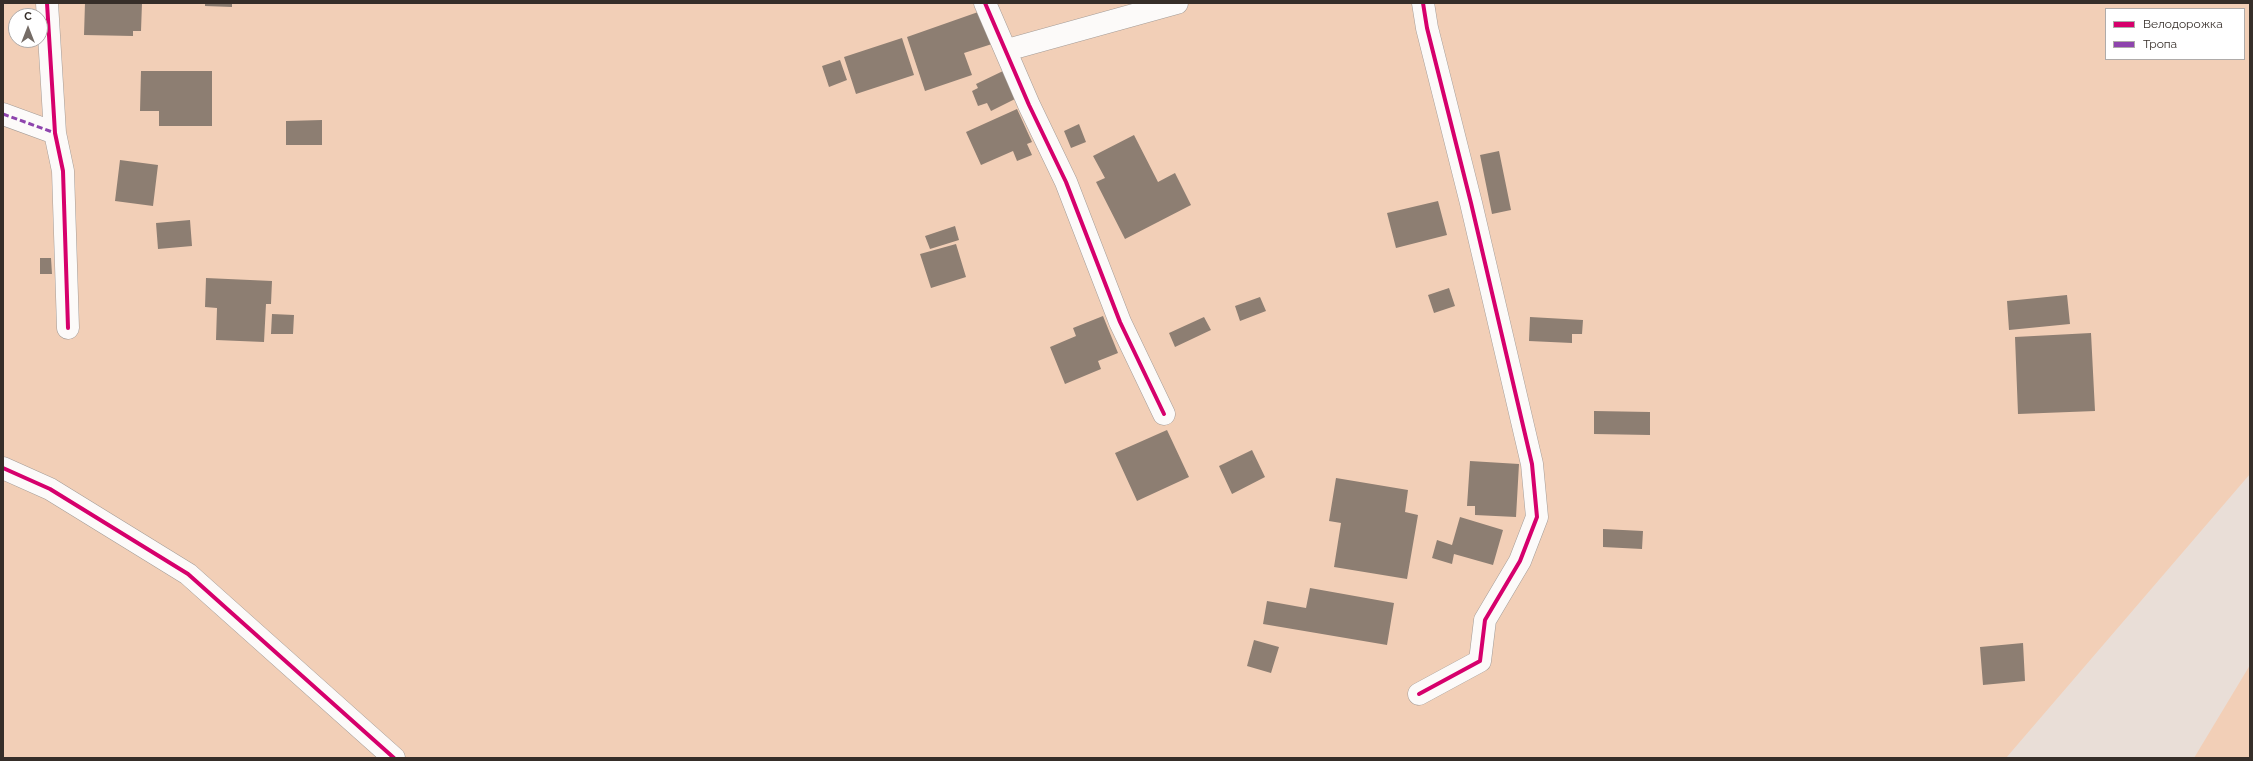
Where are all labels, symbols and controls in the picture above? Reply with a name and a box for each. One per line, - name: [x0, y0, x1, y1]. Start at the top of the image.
- north arrow: [8, 8, 48, 48]
- legend: [2105, 8, 2245, 60]
- text: С: [24, 10, 32, 23]
- text: Велодорожка: [2143, 17, 2223, 31]
- text: Тропа: [2143, 37, 2177, 51]

